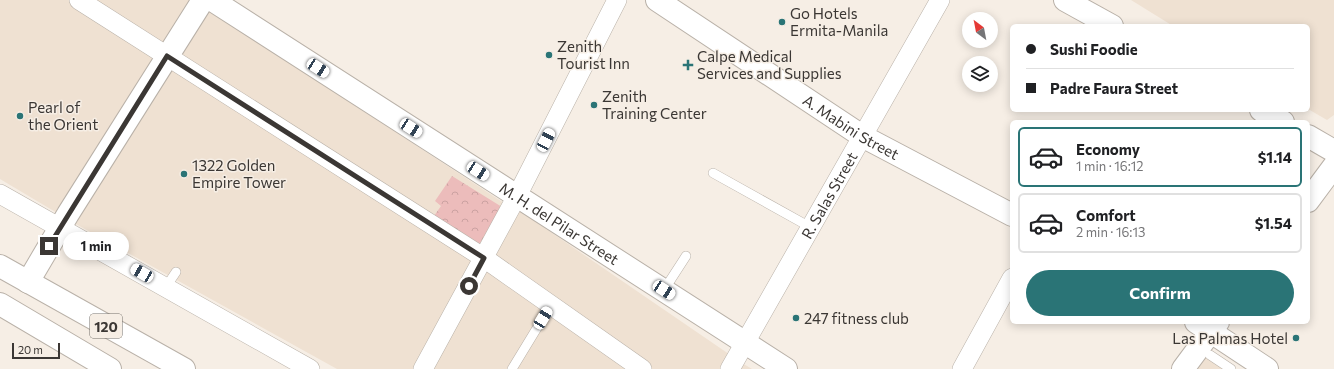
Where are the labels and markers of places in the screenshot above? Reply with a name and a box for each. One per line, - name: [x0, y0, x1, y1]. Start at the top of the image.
- place label: Go Hotels Ermita-Manila: [790, 4, 888, 39]
- marker: Go Hotels Ermita-Manila: [777, 17, 787, 27]
- place label: Zenith Tourist Inn: [557, 37, 630, 72]
- place label: Calpe Medical Services and Supplies: [697, 47, 842, 82]
- marker: Zenith Tourist Inn: [544, 50, 554, 60]
- marker: Calpe Medical Services and Supplies: [682, 59, 694, 71]
- place label: Zenith Training Center: [602, 87, 707, 122]
- place label: Pearl of the Orient: [28, 98, 98, 133]
- marker: Zenith Training Center: [589, 100, 599, 110]
- marker: Pearl of the Orient: [15, 111, 25, 121]
- place label: 1322 Golden Empire Tower: [192, 156, 286, 191]
- marker: 1322 Golden Empire Tower: [179, 169, 189, 179]
- place label: 247 fitness club: [804, 309, 909, 327]
- marker: 247 fitness club: [791, 313, 801, 323]
- place label: Las Palmas Hotel: [1172, 329, 1288, 347]
- marker: Las Palmas Hotel: [1291, 333, 1301, 343]

